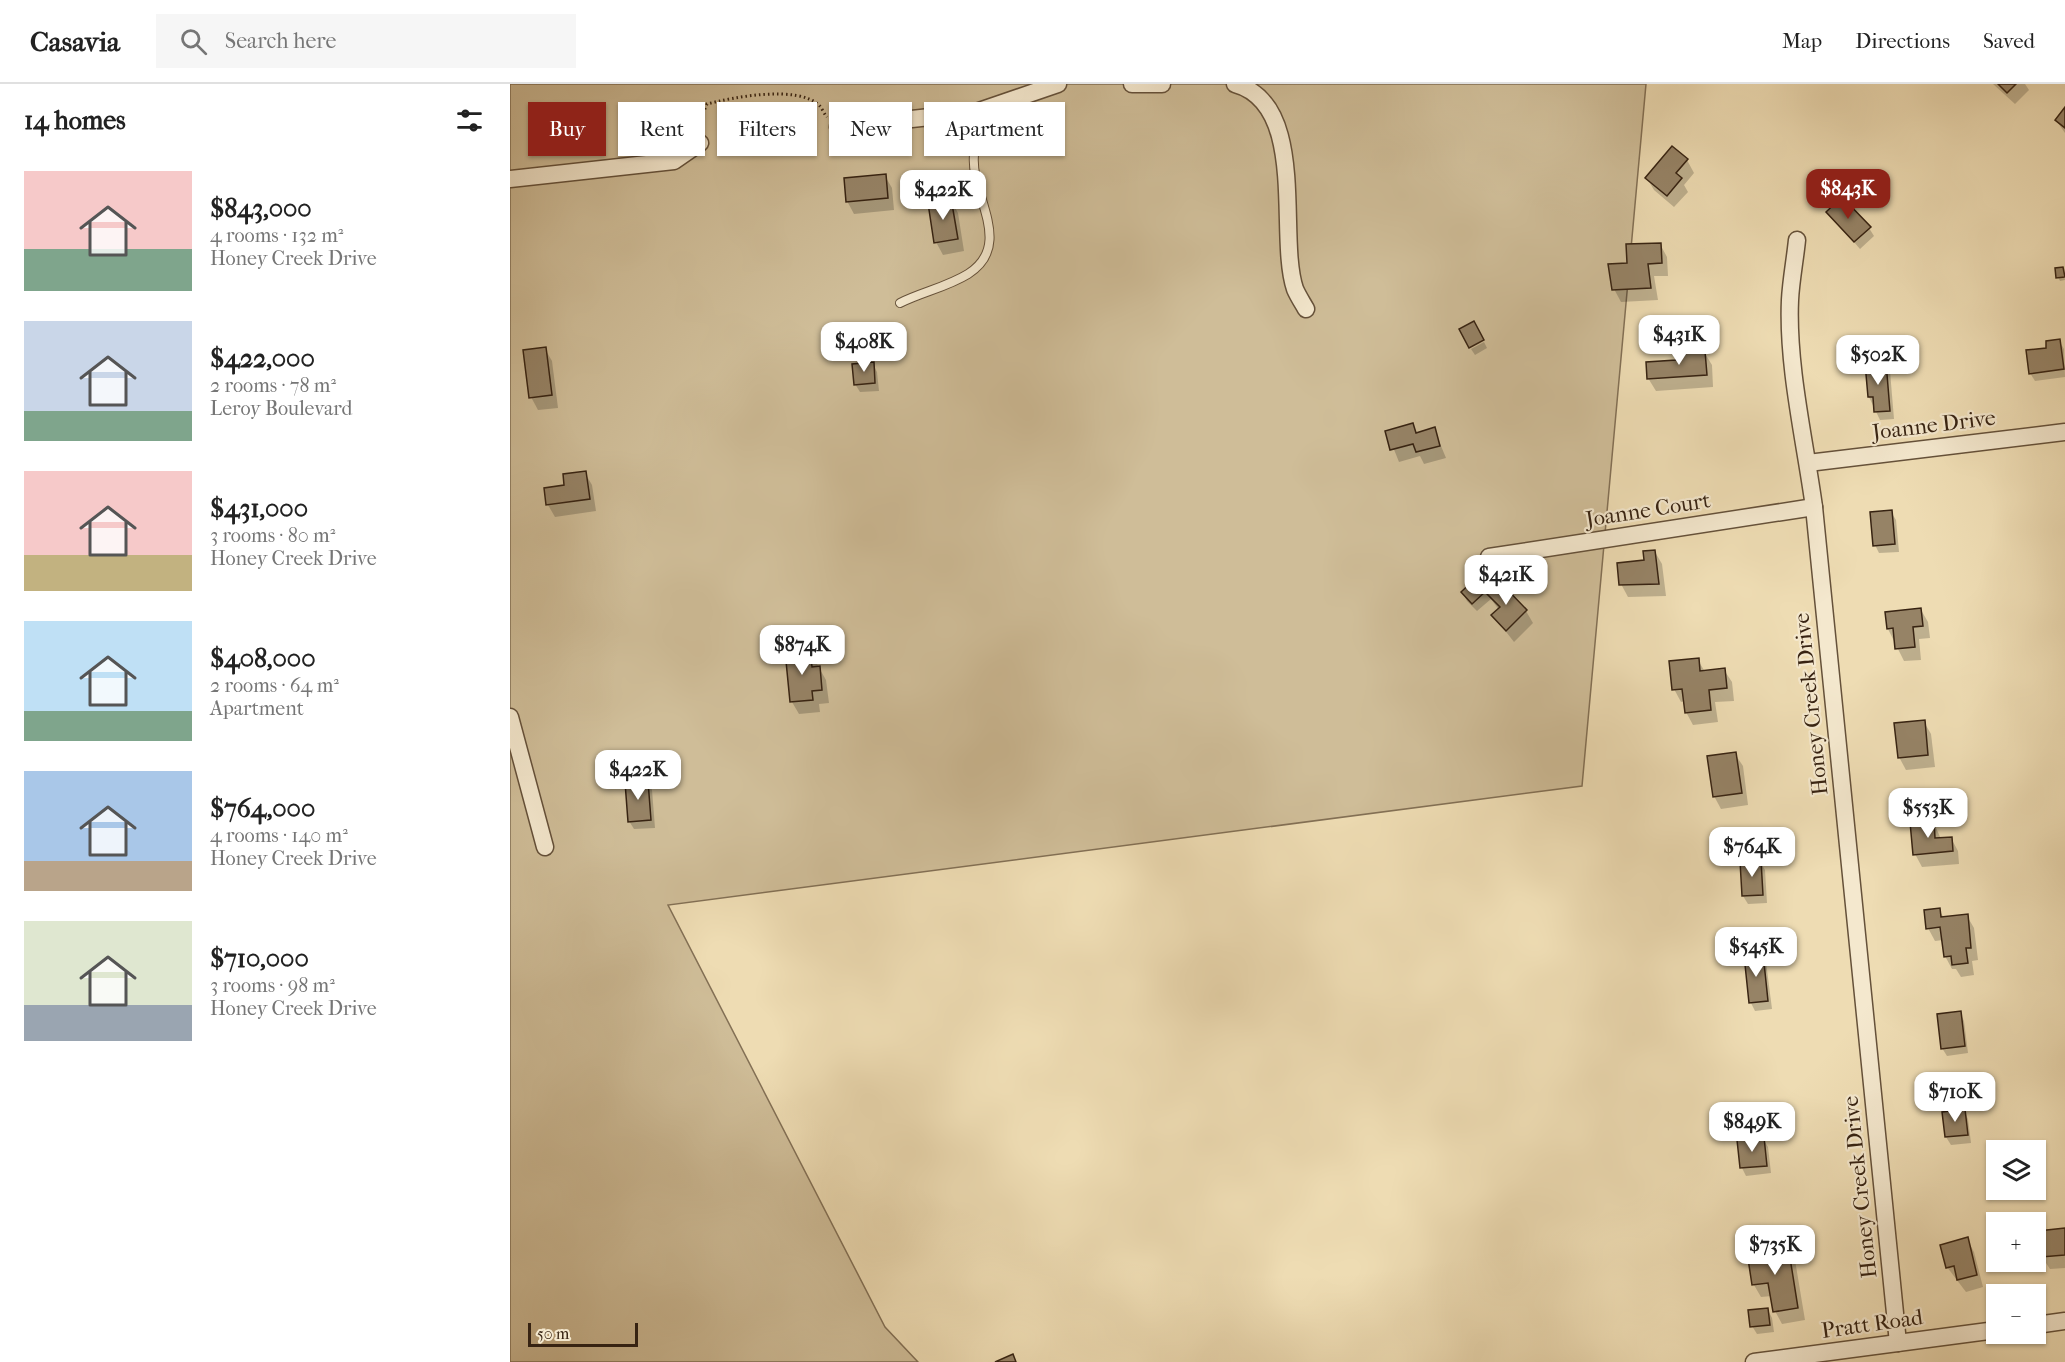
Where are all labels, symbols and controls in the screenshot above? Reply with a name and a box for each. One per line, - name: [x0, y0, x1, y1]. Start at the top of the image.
- search box: [156, 14, 576, 68]
- text: Casavia: [30, 25, 120, 58]
- icon: search: [177, 25, 210, 58]
- text: Search here: [225, 28, 336, 54]
- text: Map: [1782, 29, 1822, 53]
- text: Directions: [1855, 29, 1950, 53]
- text: Saved: [1983, 29, 2035, 53]
- chip: Buy: [528, 102, 606, 156]
- chip: Rent: [618, 102, 705, 156]
- chip: Filters: [717, 102, 817, 156]
- chip: New: [829, 102, 912, 156]
- chip: Apartment: [924, 102, 1065, 156]
- icon: filters: [453, 104, 486, 137]
- text: 14 homes: [24, 105, 126, 136]
- pin: $843K: [1806, 169, 1890, 220]
- pin: $422K: [901, 170, 985, 221]
- text: $843K: [1820, 177, 1876, 200]
- text: $422K: [914, 178, 972, 201]
- text: $843,000: [210, 193, 312, 224]
- icon: home: [72, 195, 144, 267]
- text: 4 rooms · 132 m²: [210, 224, 343, 247]
- text: Honey Creek Drive: [210, 247, 377, 270]
- pin: $431K: [1637, 315, 1721, 366]
- pin: $408K: [822, 322, 906, 373]
- text: $431K: [1653, 323, 1705, 346]
- text: $408K: [835, 330, 893, 353]
- pin: $502K: [1836, 335, 1920, 386]
- text: $422,000: [210, 343, 315, 374]
- text: $502K: [1850, 343, 1906, 366]
- icon: home: [72, 345, 144, 417]
- text: 2 rooms · 78 m²: [210, 374, 336, 397]
- text: Leroy Boulevard: [210, 397, 352, 420]
- street label: Joanne Drive: [1869, 405, 1997, 446]
- street label: Joanne Court: [1582, 487, 1712, 533]
- text: $431,000: [210, 493, 308, 524]
- icon: home: [72, 495, 144, 567]
- text: 3 rooms · 80 m²: [210, 524, 335, 547]
- text: Honey Creek Drive: [210, 547, 377, 570]
- pin: $421K: [1464, 555, 1548, 606]
- text: $421K: [1479, 563, 1533, 586]
- street label: Honey Creek Drive: [1788, 611, 1834, 796]
- pin: $874K: [760, 625, 844, 676]
- text: $874K: [774, 633, 830, 656]
- text: $408,000: [210, 643, 316, 674]
- icon: home: [72, 645, 144, 717]
- text: 2 rooms · 64 m²: [210, 674, 339, 697]
- text: Apartment: [210, 697, 304, 720]
- pin: $422K: [596, 750, 680, 801]
- text: $422K: [609, 758, 667, 781]
- pin: $553K: [1886, 788, 1970, 839]
- text: $764,000: [210, 793, 315, 824]
- icon: home: [72, 795, 144, 867]
- text: $553K: [1903, 796, 1953, 819]
- text: 4 rooms · 140 m²: [210, 824, 348, 847]
- pin: $764K: [1710, 827, 1794, 878]
- text: $764K: [1723, 835, 1781, 858]
- text: Honey Creek Drive: [210, 847, 377, 870]
- pin: $545K: [1714, 927, 1798, 978]
- text: $545K: [1729, 935, 1783, 958]
- text: $710,000: [210, 943, 309, 974]
- icon: home: [72, 945, 144, 1017]
- text: 3 rooms · 98 m²: [210, 974, 335, 997]
- text: Honey Creek Drive: [210, 997, 377, 1020]
- pin: $710K: [1913, 1072, 1997, 1123]
- text: $710K: [1928, 1080, 1982, 1103]
- street label: Honey Creek Drive: [1837, 1094, 1883, 1279]
- pin: $849K: [1710, 1102, 1794, 1153]
- text: $849K: [1723, 1110, 1781, 1133]
- map controls: [1986, 1140, 2046, 1344]
- button: layers: [1986, 1140, 2046, 1200]
- button: +: [1986, 1212, 2046, 1272]
- pin: $735K: [1733, 1225, 1817, 1276]
- text: $735K: [1749, 1233, 1801, 1256]
- button: −: [1986, 1284, 2046, 1344]
- street label: Pratt Road: [1820, 1304, 1925, 1344]
- scale bar: [528, 1320, 638, 1348]
- text: 50 m: [537, 1324, 569, 1343]

